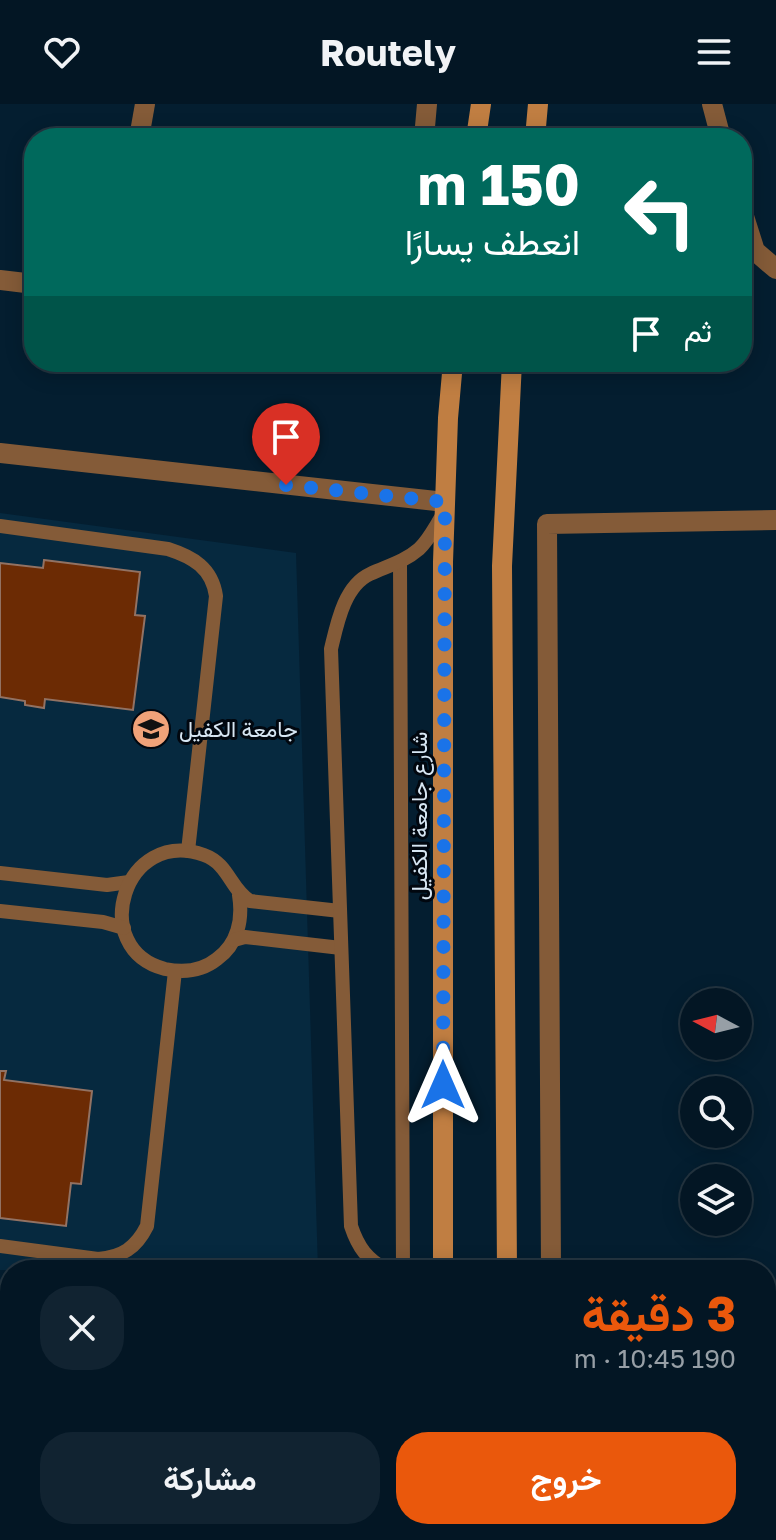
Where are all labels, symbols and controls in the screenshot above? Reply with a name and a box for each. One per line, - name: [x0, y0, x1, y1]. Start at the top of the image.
- icon: heart: [40, 30, 84, 74]
- icon: menu: [692, 30, 736, 74]
- text: Routely: [320, 31, 456, 74]
- text: 150 m: [418, 150, 580, 217]
- icon: left: [608, 160, 712, 264]
- text: انعطف يسارًا: [405, 220, 580, 263]
- icon: arrive: [624, 312, 668, 356]
- text: ثم: [684, 313, 712, 349]
- pin: [252, 403, 320, 485]
- icon: arrive: [264, 415, 308, 459]
- school or university icon: جامعة الكفيل: [130, 708, 172, 750]
- place label: جامعة الكفيل: [179, 715, 298, 742]
- street label: شارع جامعة الكفيل: [405, 732, 434, 900]
- north arrow: [680, 988, 752, 1060]
- map controls: [680, 988, 752, 1236]
- position arrow: [401, 1043, 485, 1127]
- button: search: [680, 1076, 752, 1148]
- button: layers: [680, 1164, 752, 1236]
- text: 3 دقيقة: [582, 1284, 736, 1342]
- button: close: [40, 1286, 124, 1370]
- text: 190 m · 10:45: [574, 1343, 736, 1374]
- button: مشاركة: [40, 1432, 380, 1524]
- button: خروج: [396, 1432, 736, 1524]

